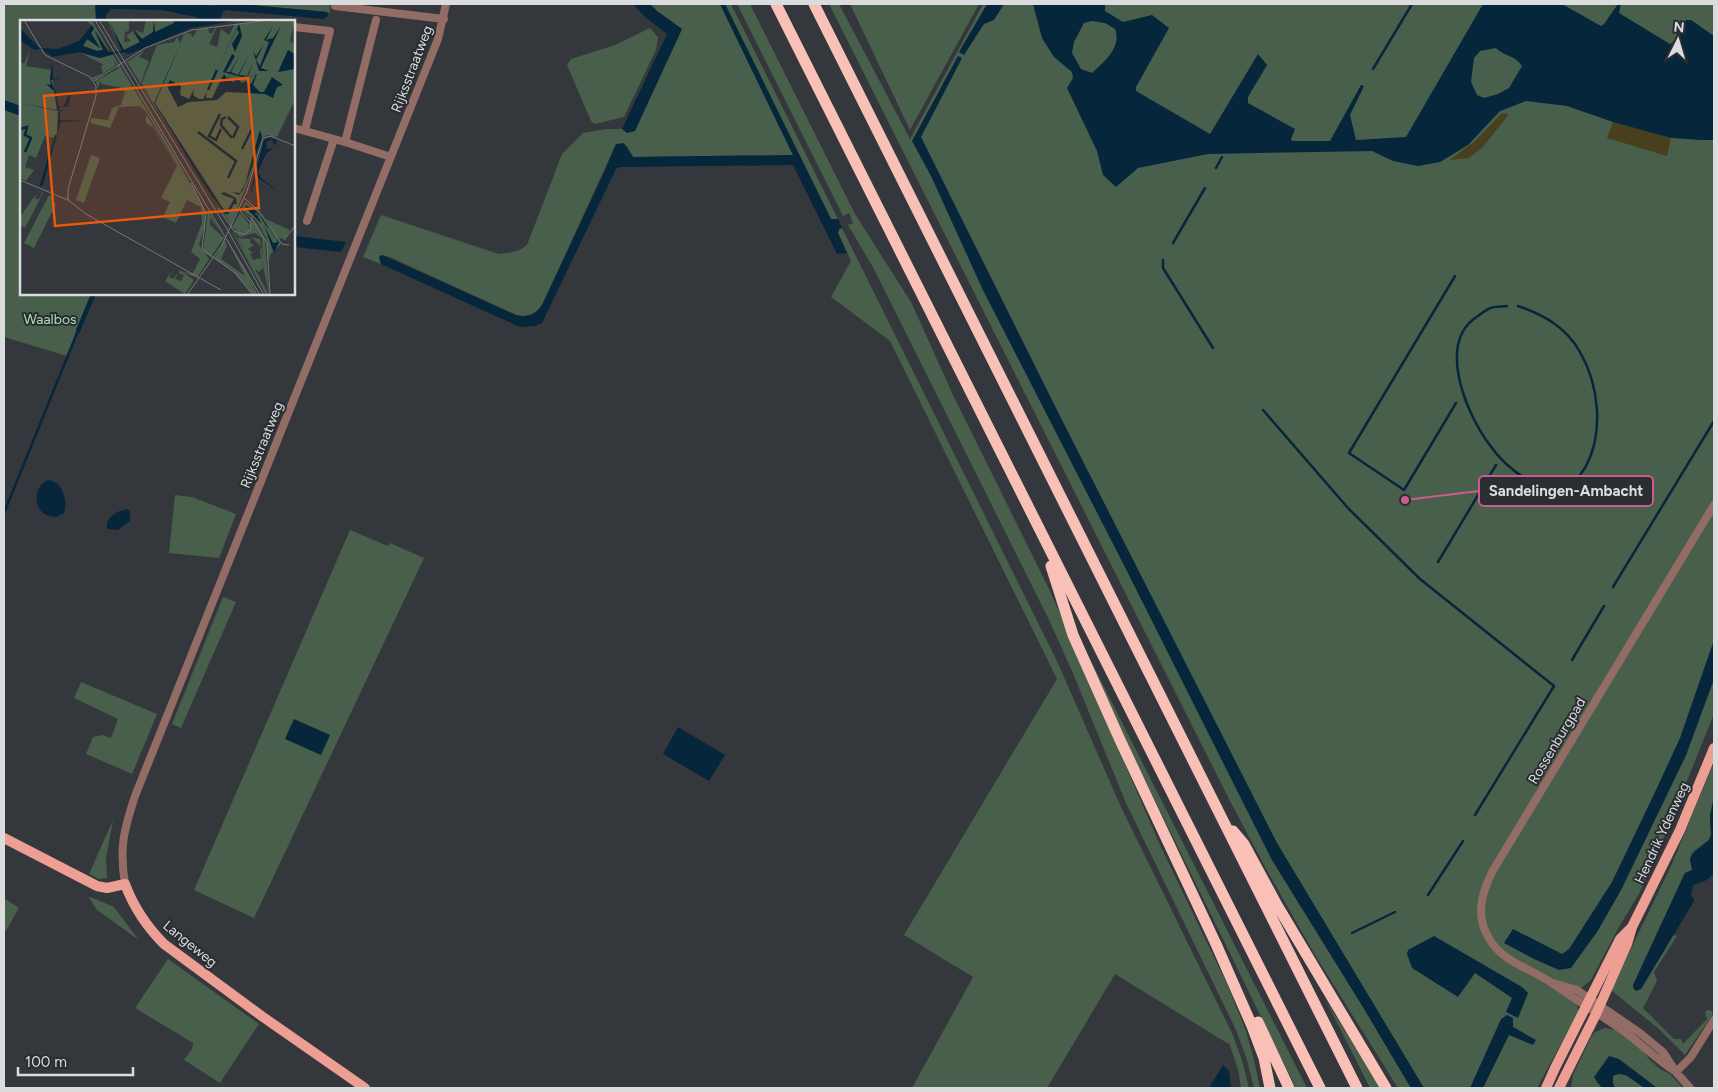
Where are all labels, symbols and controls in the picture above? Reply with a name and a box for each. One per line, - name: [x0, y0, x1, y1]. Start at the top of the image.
- north arrow: [1653, 15, 1703, 65]
- text: N: [1673, 19, 1685, 36]
- inset map: [20, 20, 295, 295]
- street label: Rijksstraatweg: [388, 23, 436, 115]
- park label: Waalbos: [23, 311, 77, 328]
- street label: Rijksstraatweg: [237, 399, 287, 491]
- callout: Sandelingen-Ambacht: [1479, 476, 1653, 506]
- text: Sandelingen-Ambacht: [1489, 482, 1643, 500]
- street label: Rossenburgpad: [1524, 695, 1590, 787]
- street label: Hendrik Ydenweg: [1631, 779, 1693, 887]
- street label: Langeweg: [160, 917, 220, 971]
- scale bar: [18, 1044, 132, 1076]
- text: 100 m: [25, 1053, 67, 1071]

